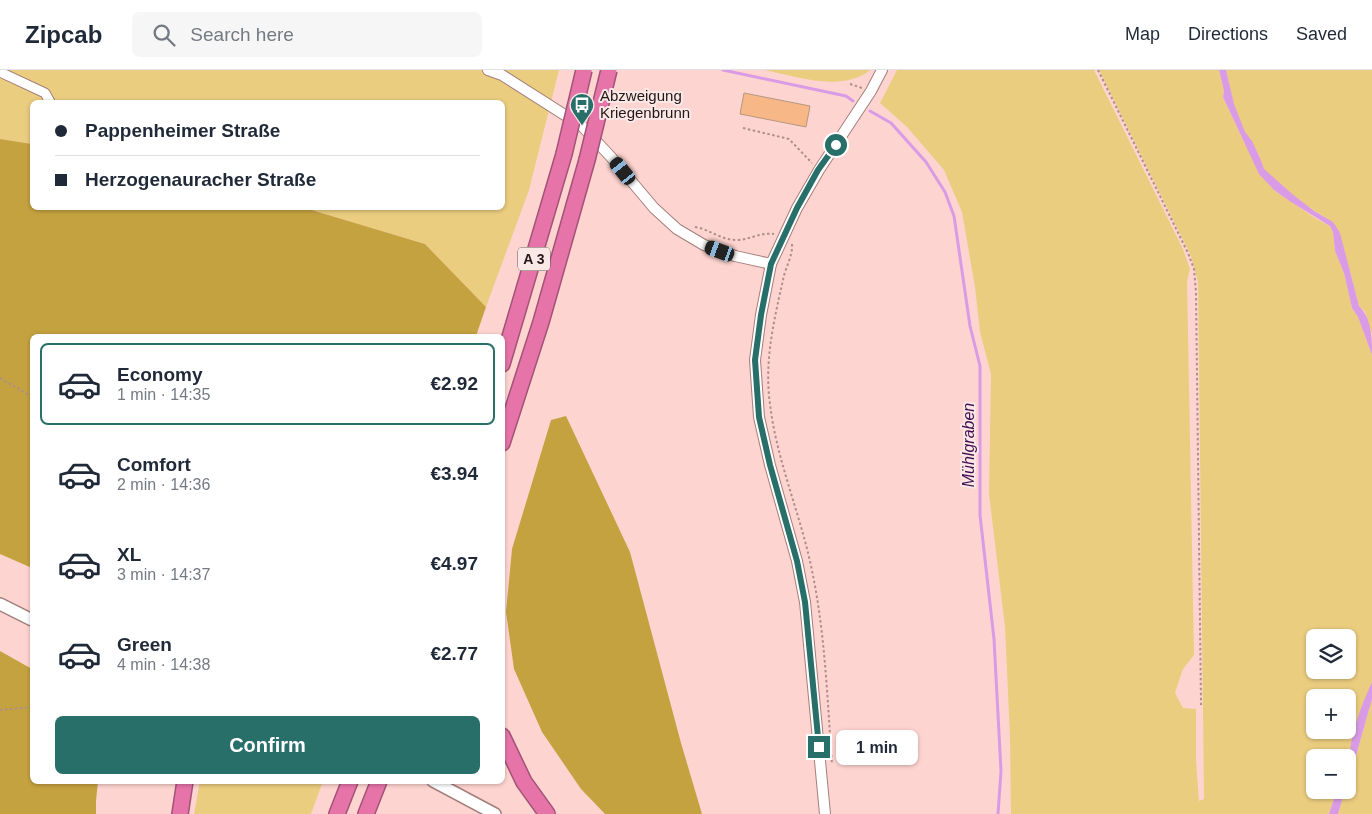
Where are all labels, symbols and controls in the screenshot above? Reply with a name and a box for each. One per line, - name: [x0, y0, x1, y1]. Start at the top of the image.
- search box: [132, 12, 482, 57]
- text: Zipcab: [25, 21, 102, 48]
- icon: search: [150, 21, 178, 49]
- text: Search here: [190, 24, 294, 45]
- text: Map: [1125, 24, 1160, 44]
- text: Directions: [1188, 24, 1268, 44]
- text: Saved: [1296, 24, 1347, 44]
- place label: Abzweigung Kriegenbrunn: [600, 87, 690, 121]
- bus stop icon: Abzweigung Kriegenbrunn: [569, 92, 595, 126]
- text: Pappenheimer Straße: [85, 120, 280, 141]
- route start: [825, 134, 847, 156]
- car: [607, 155, 638, 187]
- text: Herzogenauracher Straße: [85, 169, 316, 190]
- car: [703, 239, 736, 263]
- road number: A 3: [518, 248, 550, 270]
- icon: car: [57, 362, 102, 407]
- text: Economy: [117, 364, 203, 385]
- text: €2.92: [430, 373, 478, 394]
- text: 1 min · 14:35: [117, 386, 210, 403]
- water label: Mühlgraben: [960, 403, 977, 487]
- icon: car: [57, 452, 102, 497]
- text: Comfort: [117, 454, 191, 475]
- text: €3.94: [430, 463, 478, 484]
- text: 2 min · 14:36: [117, 476, 210, 493]
- icon: car: [57, 542, 102, 587]
- text: XL: [117, 544, 141, 565]
- text: €4.97: [430, 553, 478, 574]
- text: 3 min · 14:37: [117, 566, 210, 583]
- map controls: [1306, 629, 1356, 799]
- button: layers: [1306, 629, 1356, 679]
- icon: car: [57, 632, 102, 677]
- text: Green: [117, 634, 172, 655]
- text: €2.77: [430, 643, 478, 664]
- text: 4 min · 14:38: [117, 656, 210, 673]
- button: +: [1306, 689, 1356, 739]
- button: Confirm: [55, 716, 480, 774]
- callout: 1 min: [836, 730, 919, 764]
- route end: [808, 736, 830, 758]
- text: 1 min: [856, 739, 898, 756]
- button: −: [1306, 749, 1356, 799]

